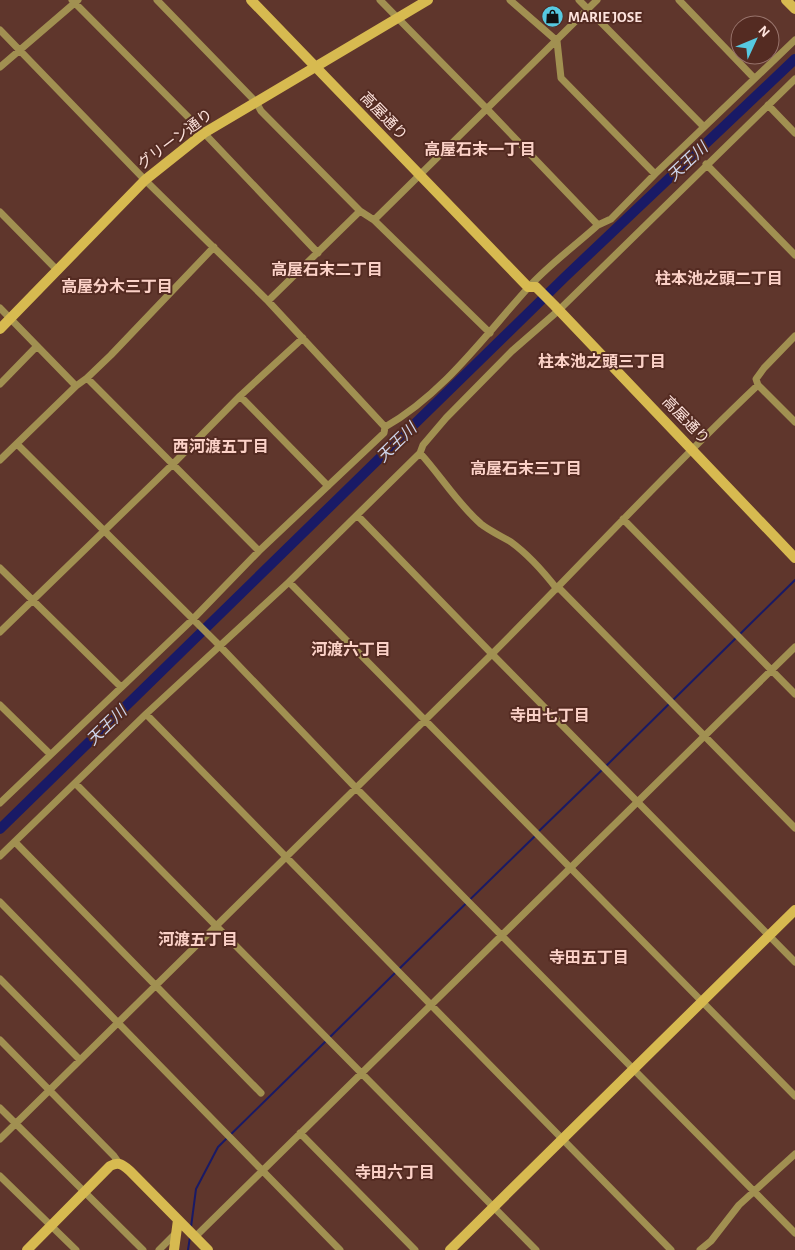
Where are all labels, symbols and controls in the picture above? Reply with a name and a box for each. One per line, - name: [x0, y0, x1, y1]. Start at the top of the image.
- shop icon: MARIE JOSE: [540, 5, 564, 29]
- place label: MARIE JOSE: [568, 10, 642, 25]
- north arrow: [730, 15, 780, 65]
- text: N: [755, 23, 772, 40]
- street label: 高屋通り: [357, 89, 411, 143]
- street label: グリーン通り: [135, 106, 215, 172]
- water label: 天王川: [665, 138, 712, 184]
- district label: 高屋石末一丁目: [424, 141, 536, 158]
- district label: 高屋石末二丁目: [271, 261, 383, 278]
- district label: 柱本池之頭二丁目: [655, 269, 783, 287]
- district label: 高屋分木三丁目: [61, 278, 173, 295]
- district label: 柱本池之頭三丁目: [538, 352, 666, 370]
- street label: 高屋通り: [659, 393, 713, 447]
- water label: 天王川: [374, 419, 421, 465]
- district label: 西河渡五丁目: [173, 438, 269, 455]
- district label: 高屋石末三丁目: [470, 460, 582, 477]
- district label: 河渡六丁目: [311, 641, 391, 658]
- water label: 天王川: [84, 702, 131, 748]
- district label: 寺田七丁目: [510, 707, 590, 724]
- district label: 河渡五丁目: [158, 931, 238, 948]
- district label: 寺田五丁目: [549, 949, 629, 966]
- district label: 寺田六丁目: [355, 1164, 435, 1181]

